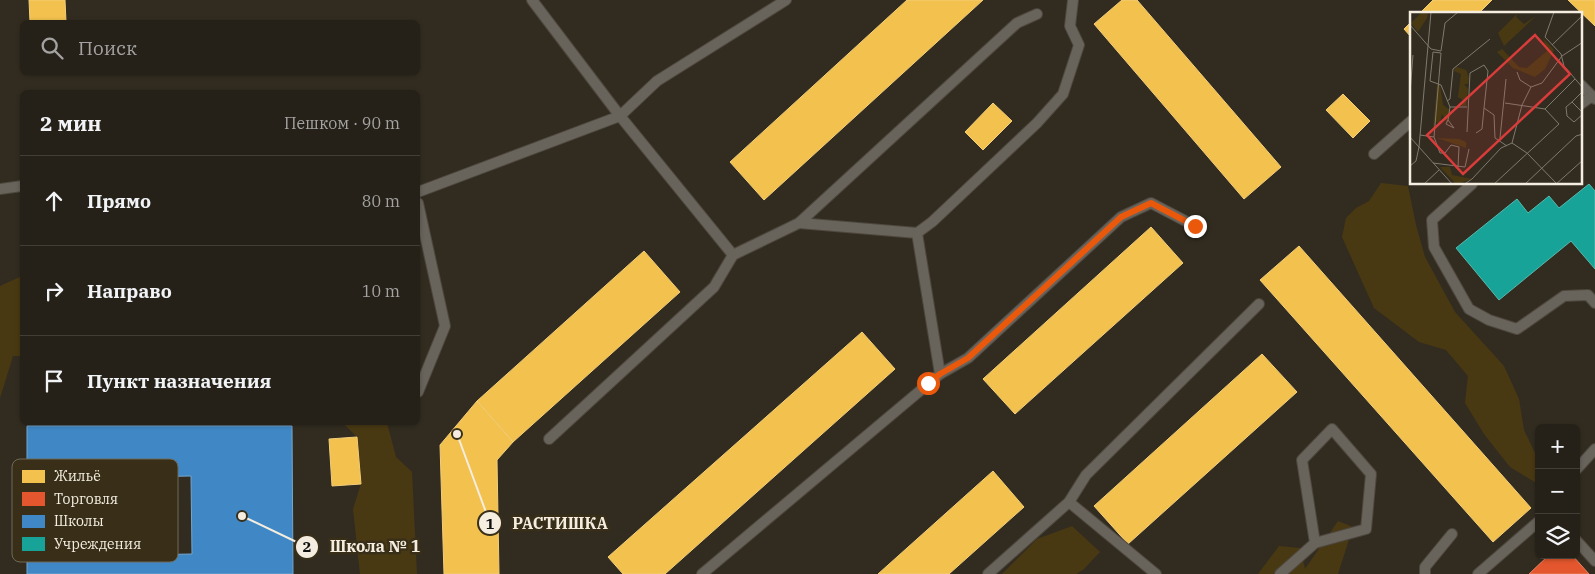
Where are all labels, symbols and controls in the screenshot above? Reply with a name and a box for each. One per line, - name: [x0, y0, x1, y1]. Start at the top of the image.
- inset map: [1410, 12, 1582, 185]
- search box: [20, 20, 420, 75]
- icon: search: [38, 34, 66, 62]
- text: Поиск: [78, 36, 137, 60]
- text: 2 мин: [40, 109, 102, 137]
- text: Пешком · 90 m: [284, 113, 400, 133]
- icon: ahead: [40, 187, 68, 215]
- text: Прямо: [87, 189, 151, 213]
- text: 80 m: [362, 191, 400, 211]
- route end: [1184, 215, 1207, 238]
- icon: right: [40, 277, 68, 305]
- text: Направо: [87, 279, 172, 303]
- text: 10 m: [362, 281, 400, 301]
- icon: arrive: [40, 367, 68, 395]
- text: Пункт назначения: [87, 369, 271, 393]
- route start: [917, 372, 940, 395]
- map controls: [1535, 424, 1580, 559]
- button: +: [1535, 424, 1580, 469]
- legend: [12, 459, 178, 562]
- text: Жильё: [54, 467, 101, 485]
- button: −: [1535, 469, 1580, 514]
- text: Торговля: [54, 490, 118, 508]
- callout: РАСТИШКА: [477, 508, 618, 539]
- text: Школы: [54, 512, 104, 530]
- text: РАСТИШКА: [512, 513, 608, 533]
- text: 1: [485, 514, 495, 533]
- button: layers: [1535, 514, 1580, 559]
- callout: Школа № 1: [295, 531, 430, 562]
- text: Учреждения: [54, 535, 141, 553]
- text: Школа № 1: [330, 536, 420, 556]
- text: 2: [302, 537, 312, 556]

